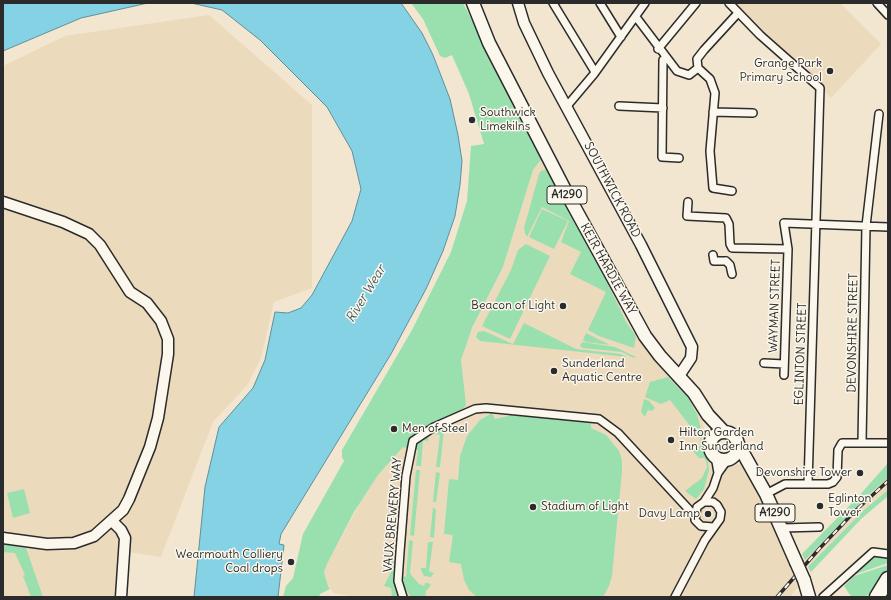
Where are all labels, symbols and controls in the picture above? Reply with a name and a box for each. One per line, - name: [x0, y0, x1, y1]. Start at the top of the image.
- place label: Grange Park Primary School: [739, 57, 822, 85]
- marker: Grange Park Primary School: [825, 66, 835, 76]
- place label: Southwick Limekilns: [480, 106, 536, 134]
- marker: Southwick Limekilns: [467, 115, 477, 125]
- street label: SOUTHWICK ROAD: [581, 140, 643, 240]
- road number: A1290: [547, 186, 587, 204]
- street label: KEIR HARDIE WAY: [577, 221, 639, 317]
- street label: WAYMAN STREET: [766, 259, 784, 353]
- water label: River Wear: [343, 263, 389, 325]
- street label: DEVONSHIRE STREET: [845, 273, 861, 393]
- place label: Beacon of Light: [471, 299, 555, 313]
- marker: Beacon of Light: [558, 301, 568, 311]
- street label: EGLINTON STREET: [792, 302, 810, 406]
- place label: Sunderland Aquatic Centre: [562, 357, 642, 385]
- marker: Sunderland Aquatic Centre: [549, 366, 559, 376]
- place label: Men of Steel: [402, 422, 467, 436]
- marker: Men of Steel: [389, 424, 399, 434]
- place label: Hilton Garden Inn Sunderland: [679, 426, 763, 454]
- marker: Hilton Garden Inn Sunderland: [666, 435, 676, 445]
- street label: VAUX BREWERY WAY: [381, 457, 405, 573]
- place label: Devonshire Tower: [756, 466, 852, 480]
- marker: Devonshire Tower: [855, 468, 865, 478]
- place label: Eglinton Tower: [828, 492, 872, 520]
- place label: Stadium of Light: [541, 500, 629, 514]
- marker: Eglinton Tower: [815, 501, 825, 511]
- marker: Stadium of Light: [528, 502, 538, 512]
- road number: A1290: [755, 504, 795, 522]
- place label: Davy Lamp: [638, 507, 700, 521]
- marker: Davy Lamp: [703, 509, 713, 519]
- place label: Wearmouth Colliery Coal drops: [175, 548, 283, 576]
- marker: Wearmouth Colliery Coal drops: [286, 557, 296, 567]

